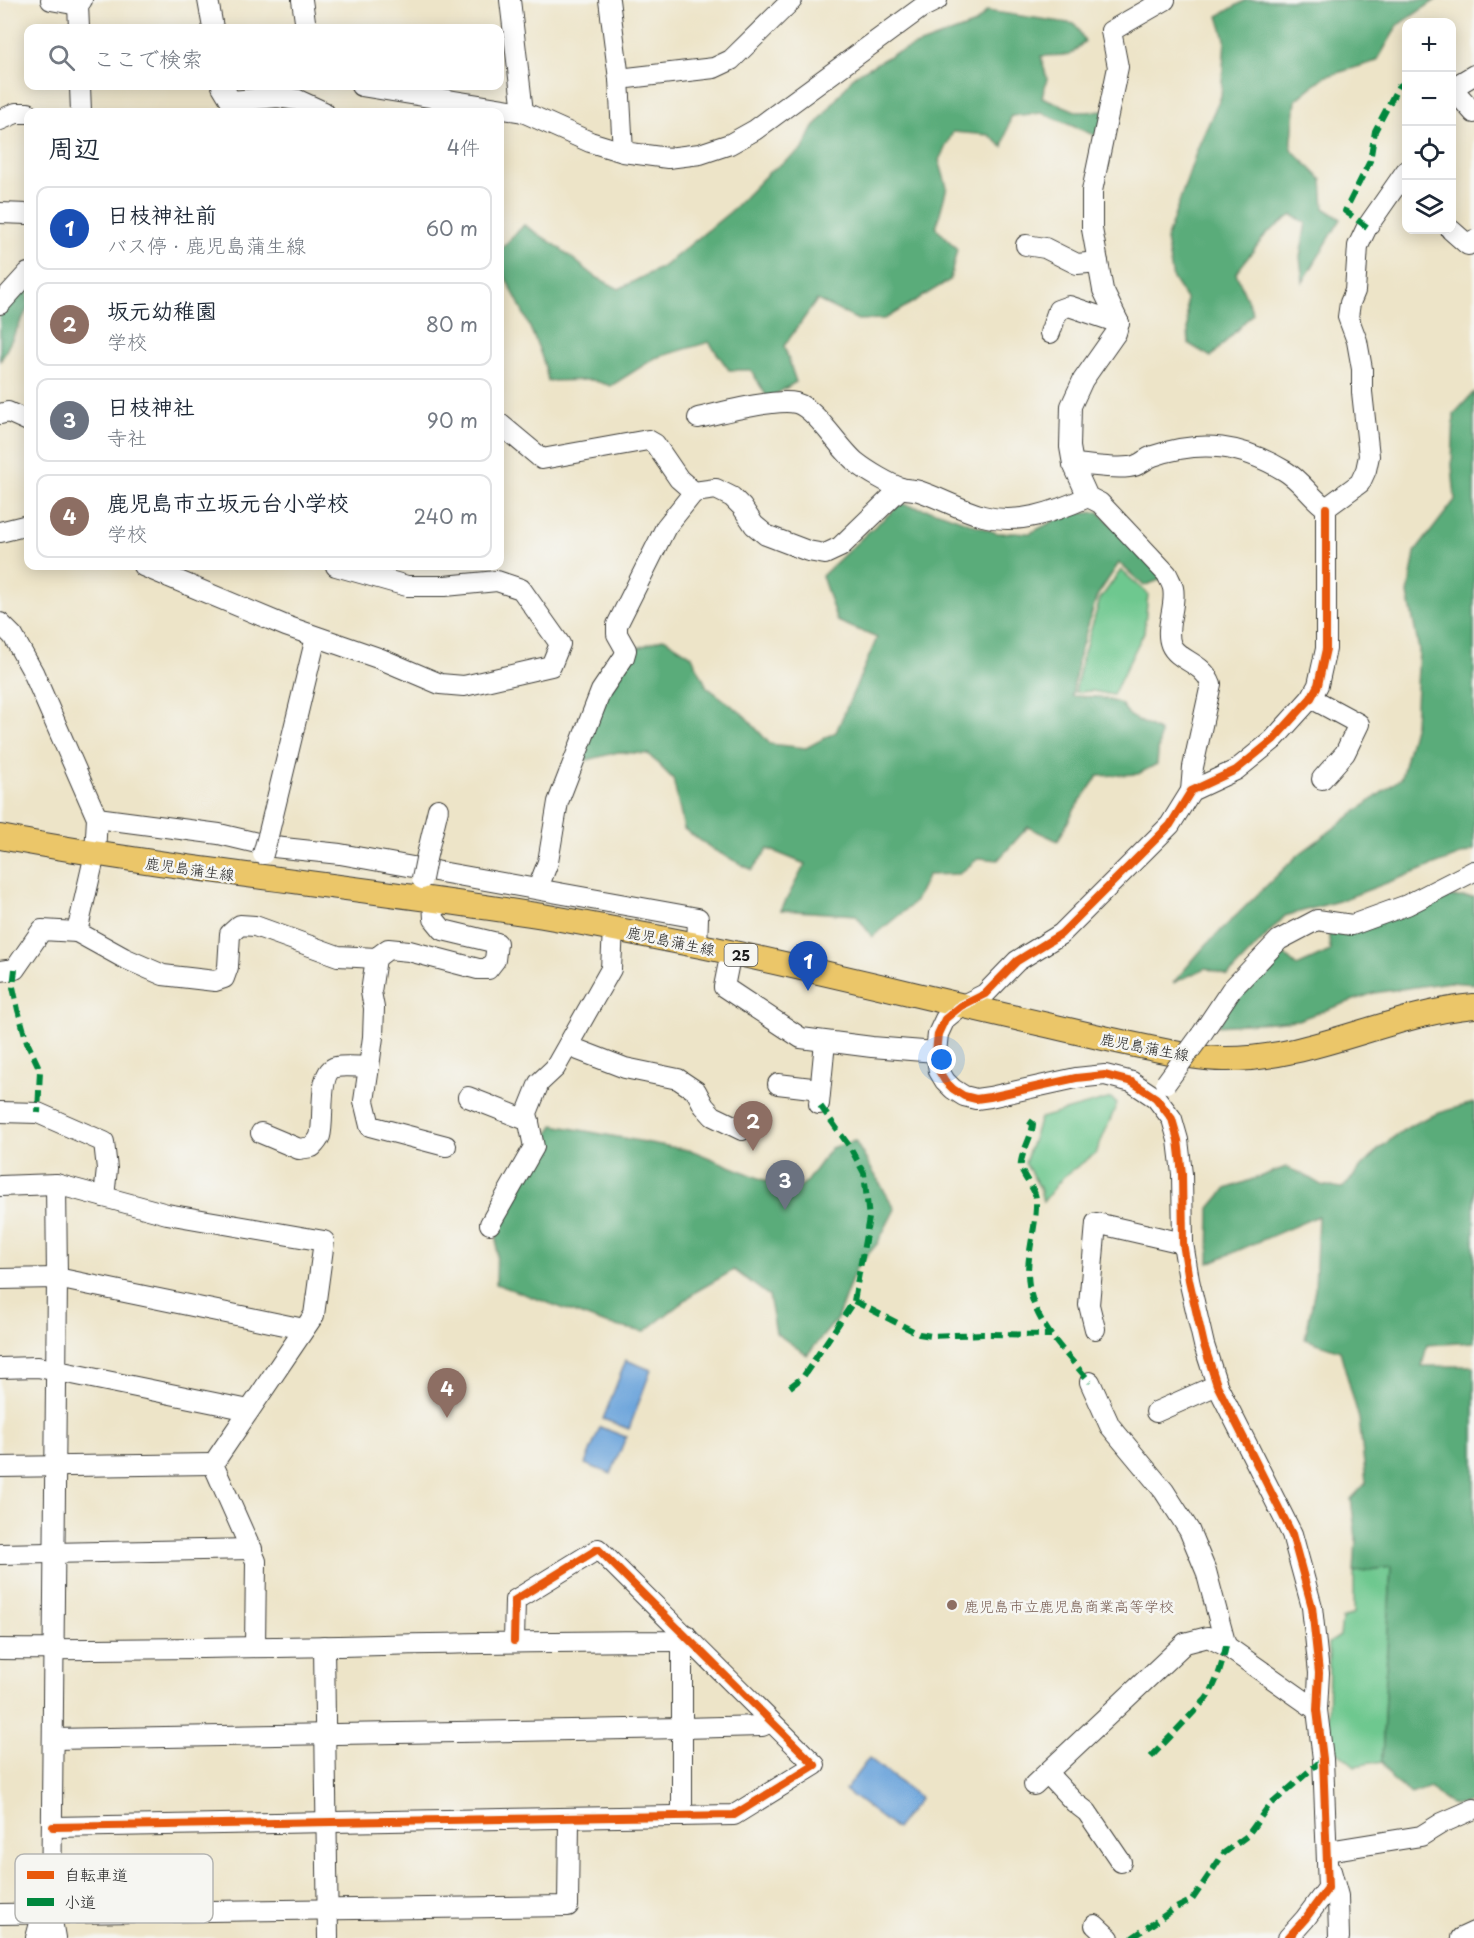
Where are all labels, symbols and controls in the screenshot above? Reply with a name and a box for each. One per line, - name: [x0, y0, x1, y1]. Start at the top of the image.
- map controls: [1402, 18, 1456, 234]
- button: +: [1402, 18, 1456, 72]
- search box: [24, 24, 504, 90]
- icon: search: [45, 41, 78, 74]
- text: ここで検索: [93, 41, 203, 74]
- button: −: [1402, 72, 1456, 126]
- button: locate: [1402, 126, 1456, 180]
- text: 周辺: [48, 128, 100, 167]
- text: 4件: [447, 132, 480, 162]
- button: layers: [1402, 180, 1456, 234]
- text: 日枝神社前: [107, 197, 217, 230]
- text: 1: [65, 213, 74, 243]
- text: 60 m: [426, 213, 478, 243]
- text: バス停 · 鹿児島蒲生線: [107, 230, 306, 260]
- text: 坂元幼稚園: [107, 293, 217, 326]
- text: 2: [62, 309, 77, 339]
- text: 80 m: [426, 309, 478, 339]
- text: 学校: [107, 326, 147, 356]
- text: 日枝神社: [107, 389, 195, 422]
- text: 3: [63, 405, 76, 435]
- text: 90 m: [427, 405, 478, 435]
- text: 寺社: [107, 422, 147, 452]
- text: 鹿児島市立坂元台小学校: [107, 485, 349, 518]
- text: 4: [63, 501, 76, 531]
- text: 240 m: [413, 501, 478, 531]
- text: 学校: [107, 518, 147, 548]
- street label: 鹿児島蒲生線: [144, 850, 236, 886]
- street label: 鹿児島蒲生線: [625, 919, 717, 961]
- pin: 1: [788, 942, 828, 991]
- road number: 25: [724, 944, 758, 966]
- street label: 鹿児島蒲生線: [1099, 1026, 1191, 1066]
- your location: [927, 1045, 956, 1074]
- pin: 2: [734, 1102, 772, 1151]
- pin: 3: [766, 1160, 804, 1210]
- pin: 4: [428, 1368, 466, 1418]
- place label: 鹿児島市立鹿児島商業高等学校: [964, 1594, 1174, 1617]
- marker: 鹿児島市立鹿児島商業高等学校: [945, 1598, 959, 1612]
- legend: [15, 1854, 213, 1923]
- text: 自転車道: [64, 1862, 128, 1886]
- text: 小道: [64, 1889, 96, 1913]

